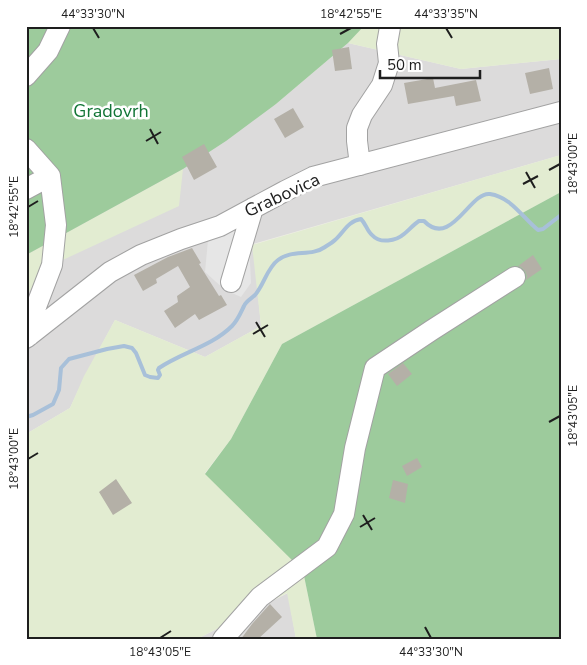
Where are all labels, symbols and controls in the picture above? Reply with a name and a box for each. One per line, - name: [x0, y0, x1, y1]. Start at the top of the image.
- text: 44°33'30"N: [61, 6, 125, 22]
- text: 18°42'55"E: [320, 6, 382, 22]
- text: 44°33'35"N: [414, 6, 478, 22]
- scale bar: [380, 48, 480, 80]
- text: 50 m: [387, 55, 422, 75]
- park label: Gradovrh: [73, 99, 149, 123]
- text: 18°43'00"E: [565, 133, 581, 195]
- street label: Grabovica: [240, 167, 324, 223]
- text: 18°42'55"E: [6, 176, 22, 238]
- text: 18°43'05"E: [565, 385, 581, 447]
- text: 18°43'00"E: [6, 428, 22, 490]
- text: 18°43'05"E: [129, 644, 191, 660]
- text: 44°33'30"N: [399, 644, 463, 660]

